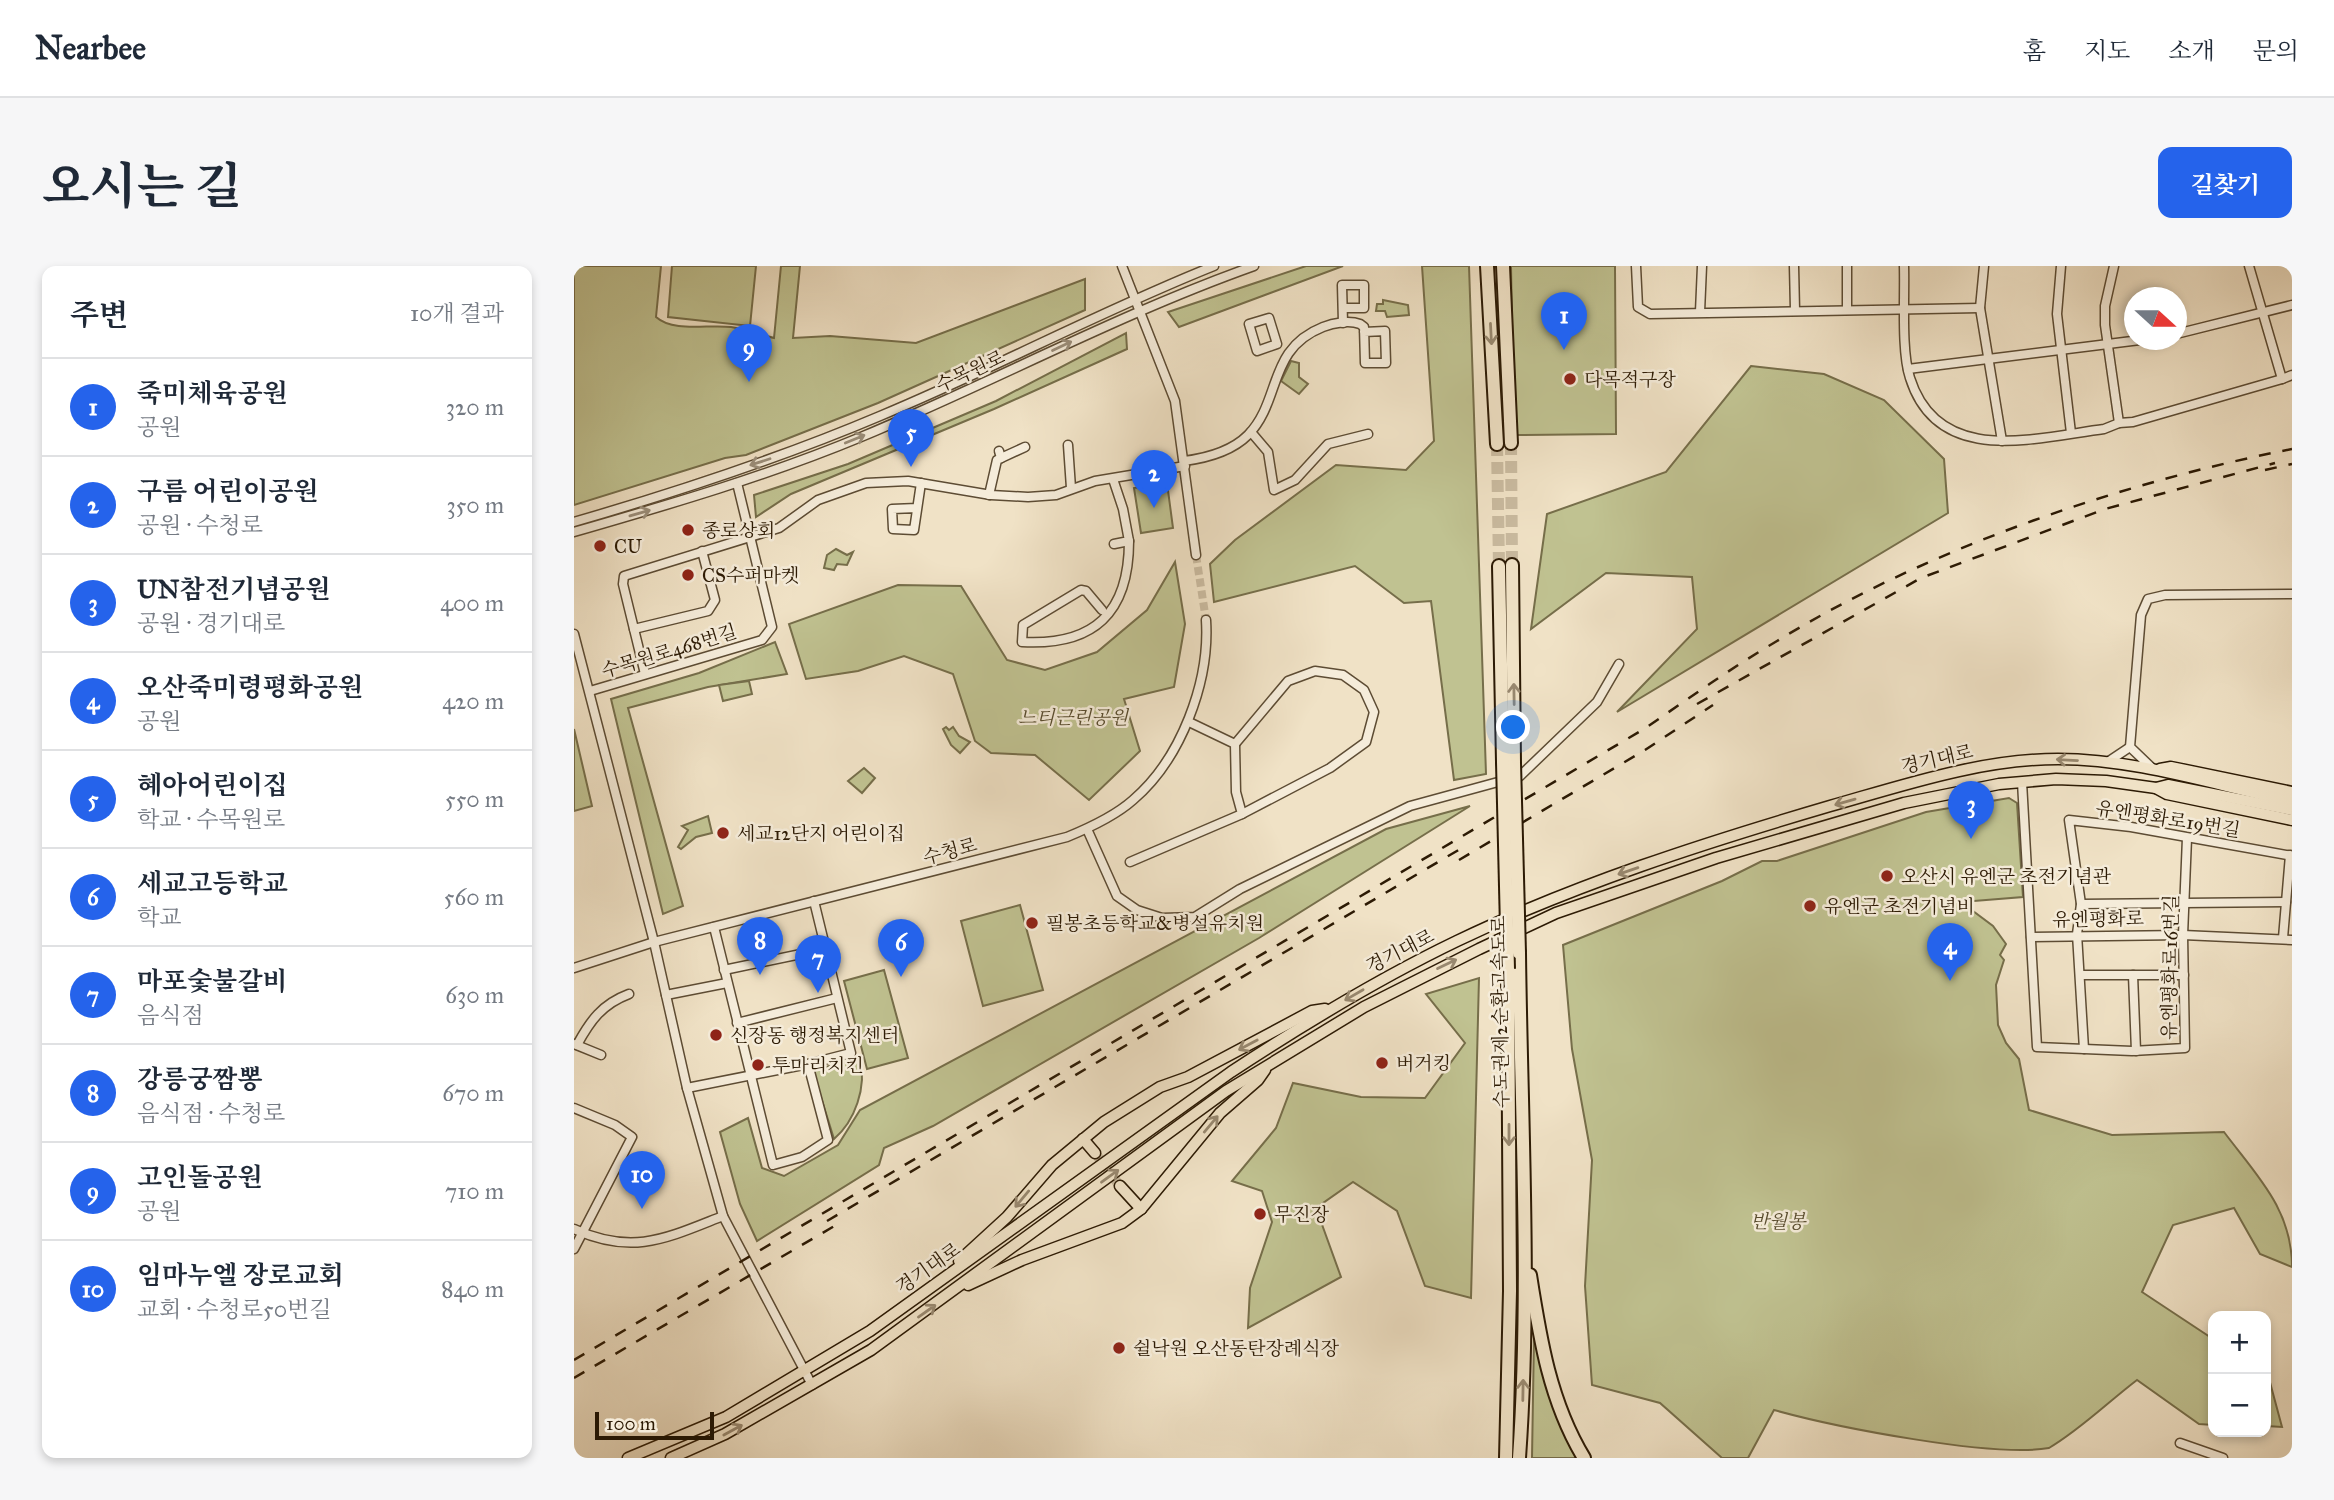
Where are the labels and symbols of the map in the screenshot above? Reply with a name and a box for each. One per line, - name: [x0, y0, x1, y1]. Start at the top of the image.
- north arrow: [2124, 287, 2187, 350]
- pin: 1: [1541, 292, 1587, 350]
- one-way arrow: [1485, 322, 1498, 345]
- pin: 9: [726, 324, 772, 382]
- one-way arrow: [1051, 339, 1072, 352]
- street label: 수목원로: [932, 345, 1008, 397]
- place label: 다목적구장: [1584, 368, 1676, 391]
- marker: 다목적구장: [1562, 371, 1578, 387]
- pin: 5: [888, 409, 934, 467]
- one-way arrow: [843, 432, 865, 445]
- pin: 2: [1131, 450, 1177, 508]
- one-way arrow: [749, 457, 771, 469]
- one-way arrow: [628, 505, 650, 518]
- place label: 종로상회: [702, 519, 775, 542]
- marker: 종로상회: [680, 522, 696, 538]
- place label: CU: [614, 535, 642, 558]
- marker: CU: [592, 538, 608, 554]
- place label: CS수퍼마켓: [702, 564, 799, 587]
- marker: CS수퍼마켓: [680, 567, 696, 583]
- street label: 수목원로468번길: [598, 619, 740, 683]
- one-way arrow: [1507, 683, 1521, 706]
- park label: 느티근린공원: [1018, 706, 1130, 729]
- your location: [1496, 710, 1530, 744]
- street label: 경기대로: [1899, 740, 1975, 778]
- one-way arrow: [2056, 753, 2079, 766]
- pin: 3: [1948, 781, 1994, 839]
- one-way arrow: [1834, 796, 1856, 809]
- street label: 유엔평화로19번길: [2094, 796, 2242, 842]
- place label: 세교12단지 어린이집: [737, 822, 905, 845]
- marker: 세교12단지 어린이집: [715, 825, 731, 841]
- street label: 수청로: [920, 833, 980, 869]
- place label: 오산시 유엔군 초전기념관: [1901, 865, 2112, 888]
- one-way arrow: [1618, 866, 1640, 878]
- marker: 오산시 유엔군 초전기념관: [1879, 868, 1895, 884]
- street label: 유엔평화로16번길: [2157, 894, 2183, 1040]
- place label: 유엔군 초전기념비: [1824, 895, 1975, 918]
- marker: 유엔군 초전기념비: [1802, 898, 1818, 914]
- street label: 유엔평화로: [2052, 907, 2144, 931]
- place label: 필봉초등학교&병설유치원: [1046, 912, 1264, 935]
- marker: 필봉초등학교&병설유치원: [1024, 915, 1040, 931]
- street label: 수도권제2순환고속도로: [1487, 915, 1513, 1109]
- pin: 8: [737, 917, 783, 975]
- pin: 6: [878, 919, 924, 977]
- pin: 4: [1927, 923, 1973, 981]
- street label: 경기대로: [1362, 924, 1438, 978]
- pin: 7: [795, 935, 841, 993]
- one-way arrow: [1436, 957, 1458, 970]
- one-way arrow: [1345, 988, 1365, 1002]
- place label: 신장동 행정복지센터: [730, 1024, 899, 1047]
- marker: 신장동 행정복지센터: [708, 1027, 724, 1043]
- one-way arrow: [1238, 1039, 1259, 1052]
- place label: 버거킹: [1396, 1052, 1451, 1075]
- place label: 투마리치킨: [772, 1054, 864, 1077]
- marker: 버거킹: [1374, 1055, 1390, 1071]
- marker: 투마리치킨: [750, 1057, 766, 1073]
- one-way arrow: [1203, 1115, 1219, 1133]
- one-way arrow: [1502, 1123, 1516, 1146]
- pin: 10: [619, 1151, 665, 1209]
- one-way arrow: [1100, 1169, 1119, 1183]
- one-way arrow: [1014, 1189, 1030, 1207]
- place label: 무진장: [1274, 1203, 1330, 1226]
- marker: 무진장: [1252, 1206, 1268, 1222]
- park label: 반월봉: [1750, 1210, 1807, 1233]
- street label: 경기대로: [891, 1238, 965, 1298]
- one-way arrow: [917, 1304, 936, 1318]
- place label: 쉴낙원 오산동탄장례식장: [1133, 1337, 1340, 1360]
- marker: 쉴낙원 오산동탄장례식장: [1111, 1340, 1127, 1356]
- one-way arrow: [1516, 1379, 1530, 1402]
- scale bar: [595, 1409, 714, 1441]
- one-way arrow: [723, 1423, 743, 1437]

